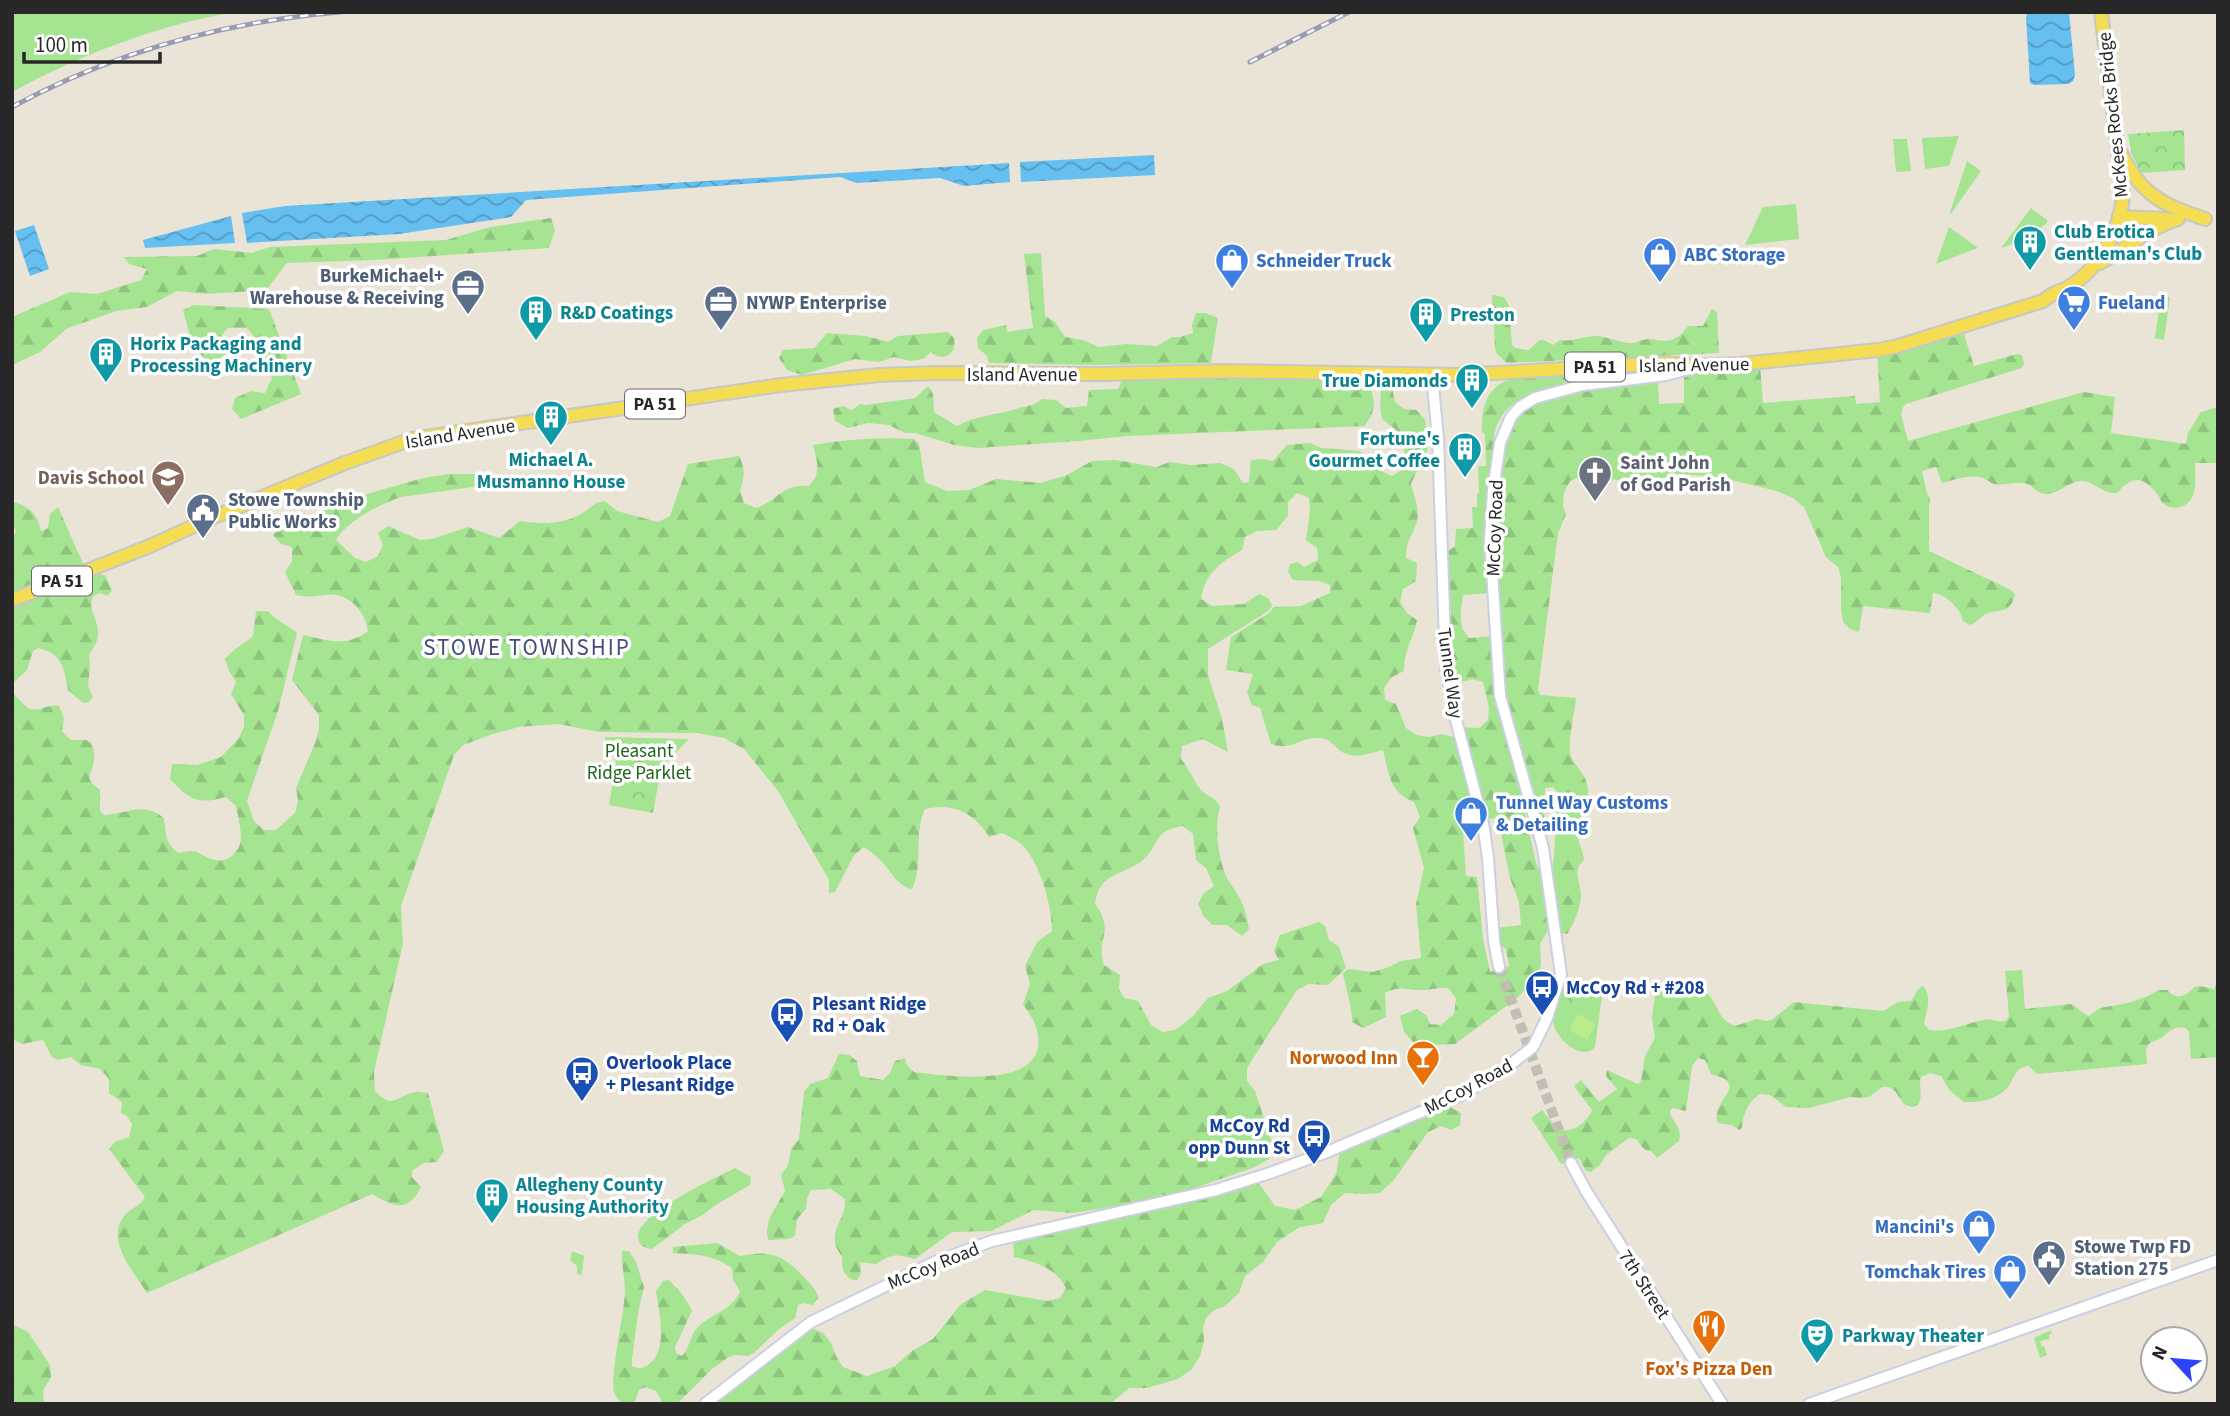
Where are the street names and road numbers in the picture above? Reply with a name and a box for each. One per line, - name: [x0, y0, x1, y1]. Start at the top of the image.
- street label: McKees Rocks Bridge: [2091, 31, 2136, 199]
- street label: Island Avenue: [1638, 351, 1750, 380]
- road number: PA 51: [1565, 352, 1625, 382]
- street label: Island Avenue: [967, 362, 1077, 389]
- road number: PA 51: [625, 390, 685, 418]
- street label: Island Avenue: [403, 412, 517, 456]
- street label: McCoy Road: [1480, 479, 1511, 577]
- road number: PA 51: [32, 566, 92, 596]
- street label: Tunnel Way: [1430, 626, 1469, 721]
- street label: McCoy Road: [1420, 1053, 1518, 1122]
- street label: McCoy Road: [884, 1236, 984, 1297]
- street label: 7th Street: [1611, 1245, 1677, 1325]

